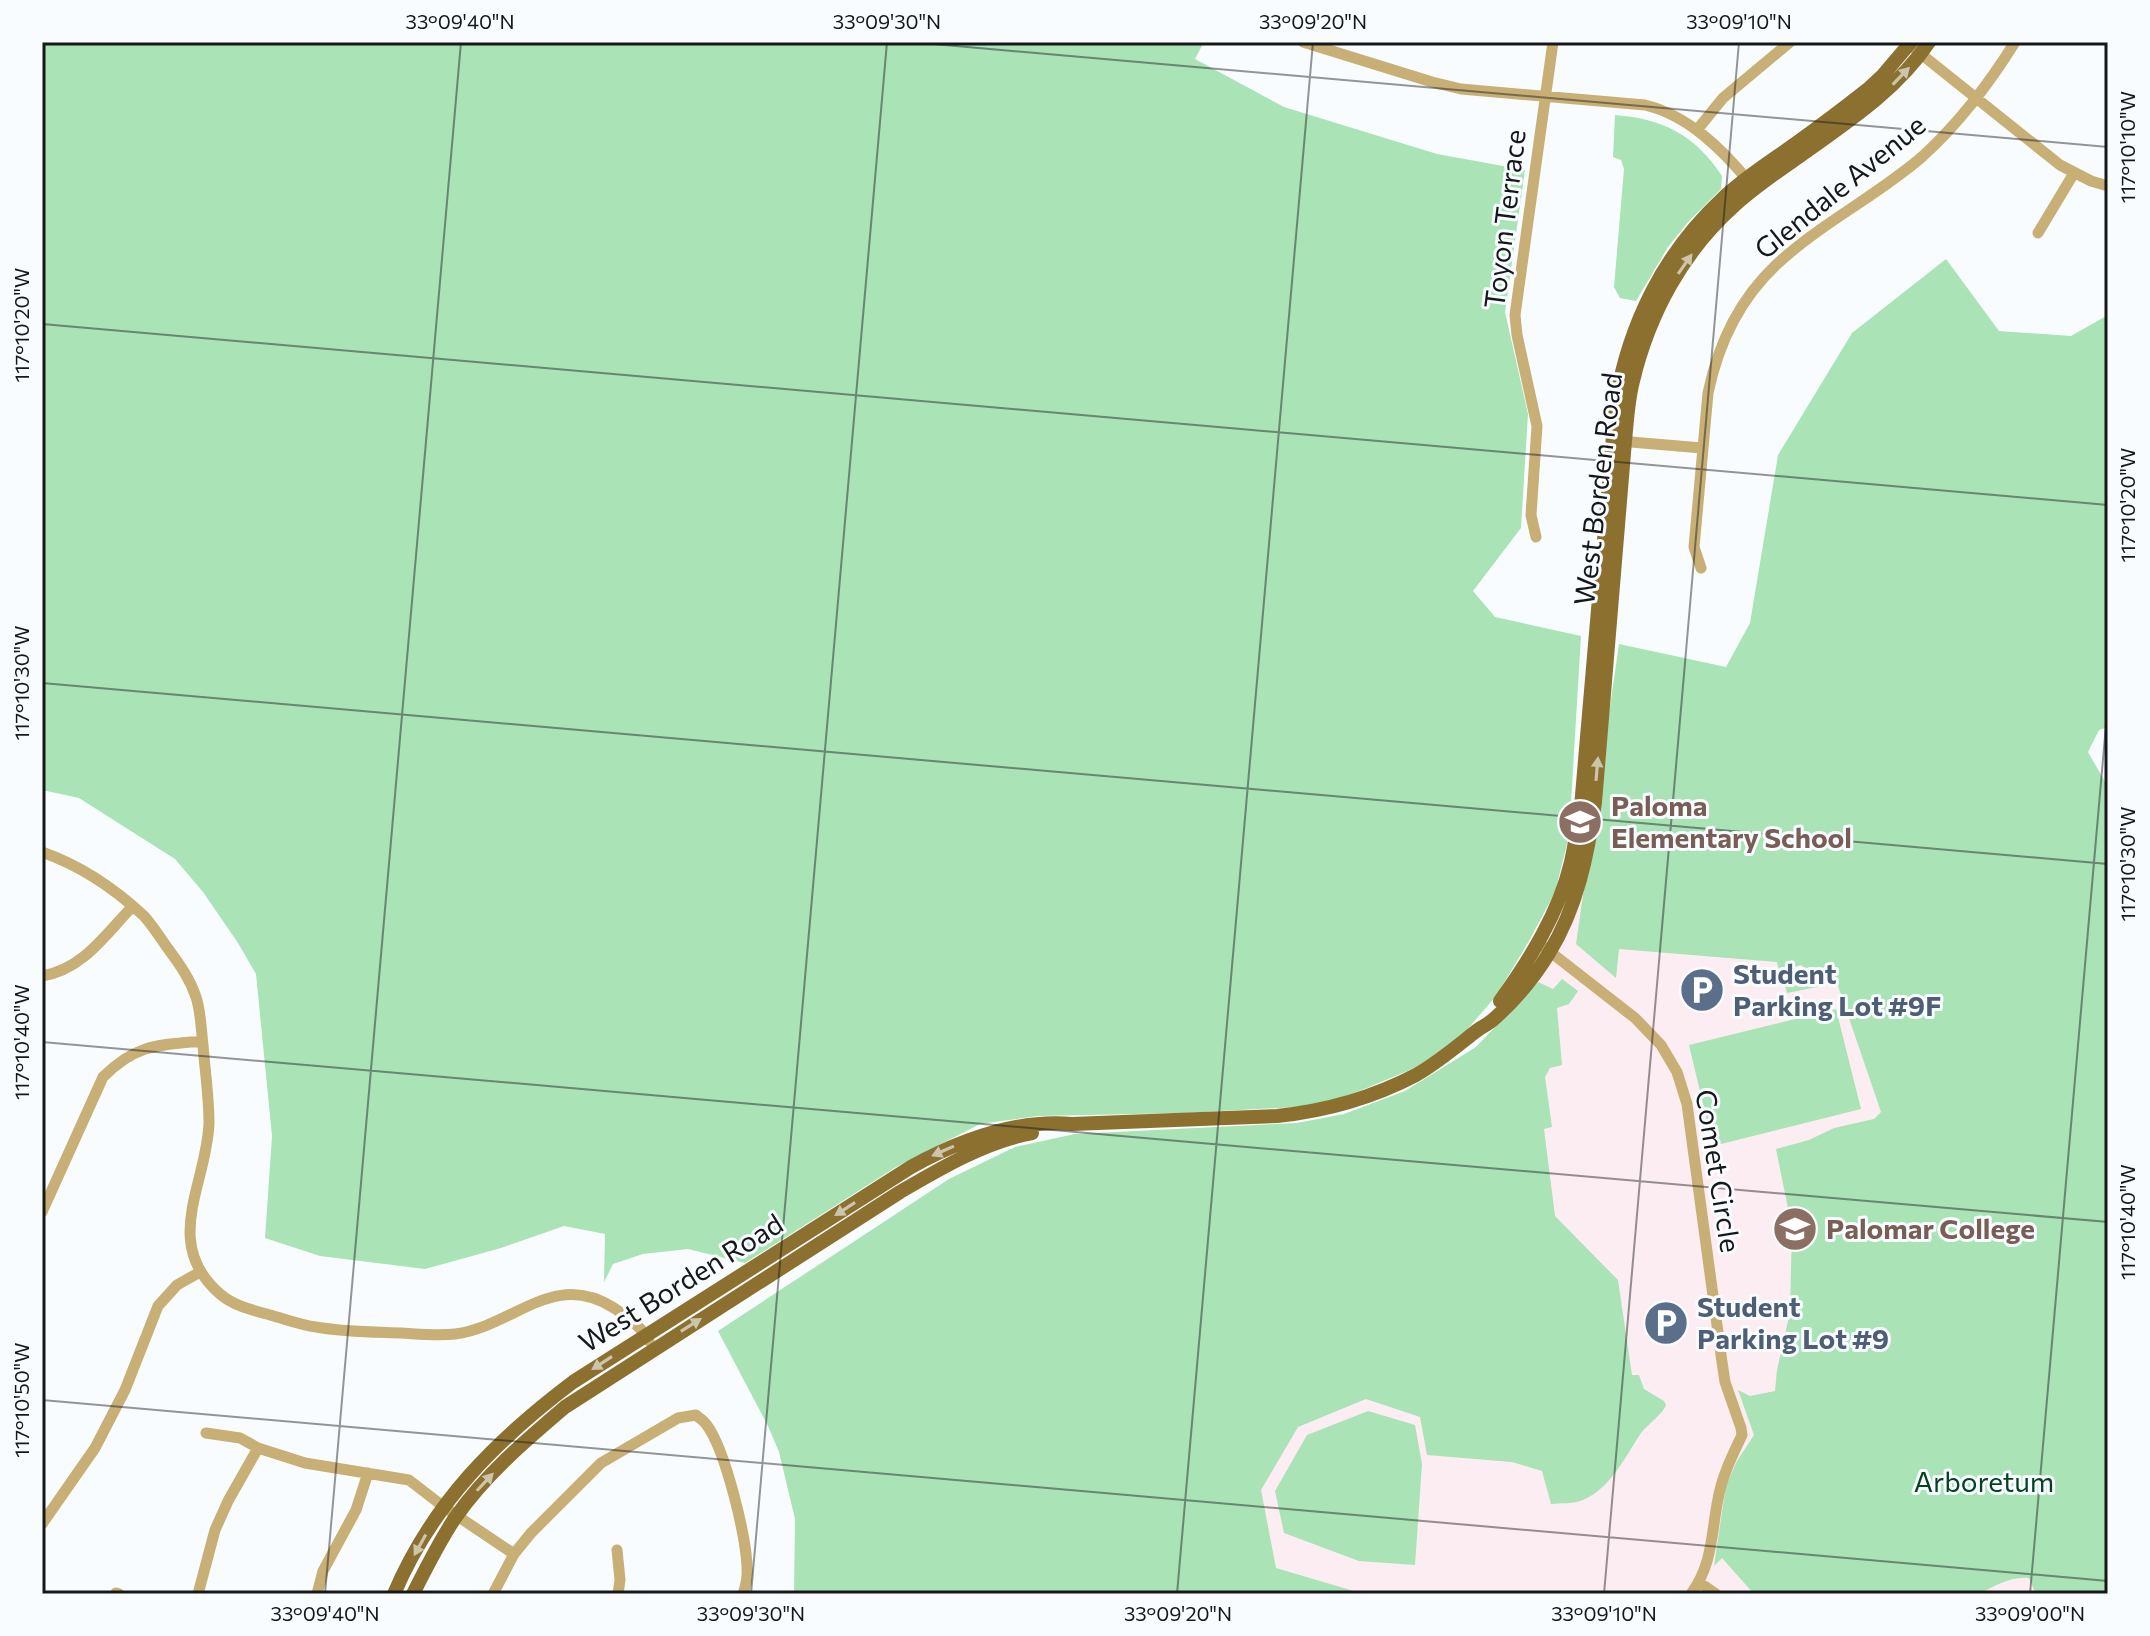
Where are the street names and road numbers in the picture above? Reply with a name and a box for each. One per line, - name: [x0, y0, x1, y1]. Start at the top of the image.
- street label: Glendale Avenue: [1747, 107, 1932, 265]
- street label: Toyon Terrace: [1476, 127, 1532, 310]
- street label: West Borden Road: [1566, 371, 1628, 607]
- street label: Comet Circle: [1689, 1087, 1749, 1255]
- street label: West Borden Road: [572, 1206, 789, 1359]

